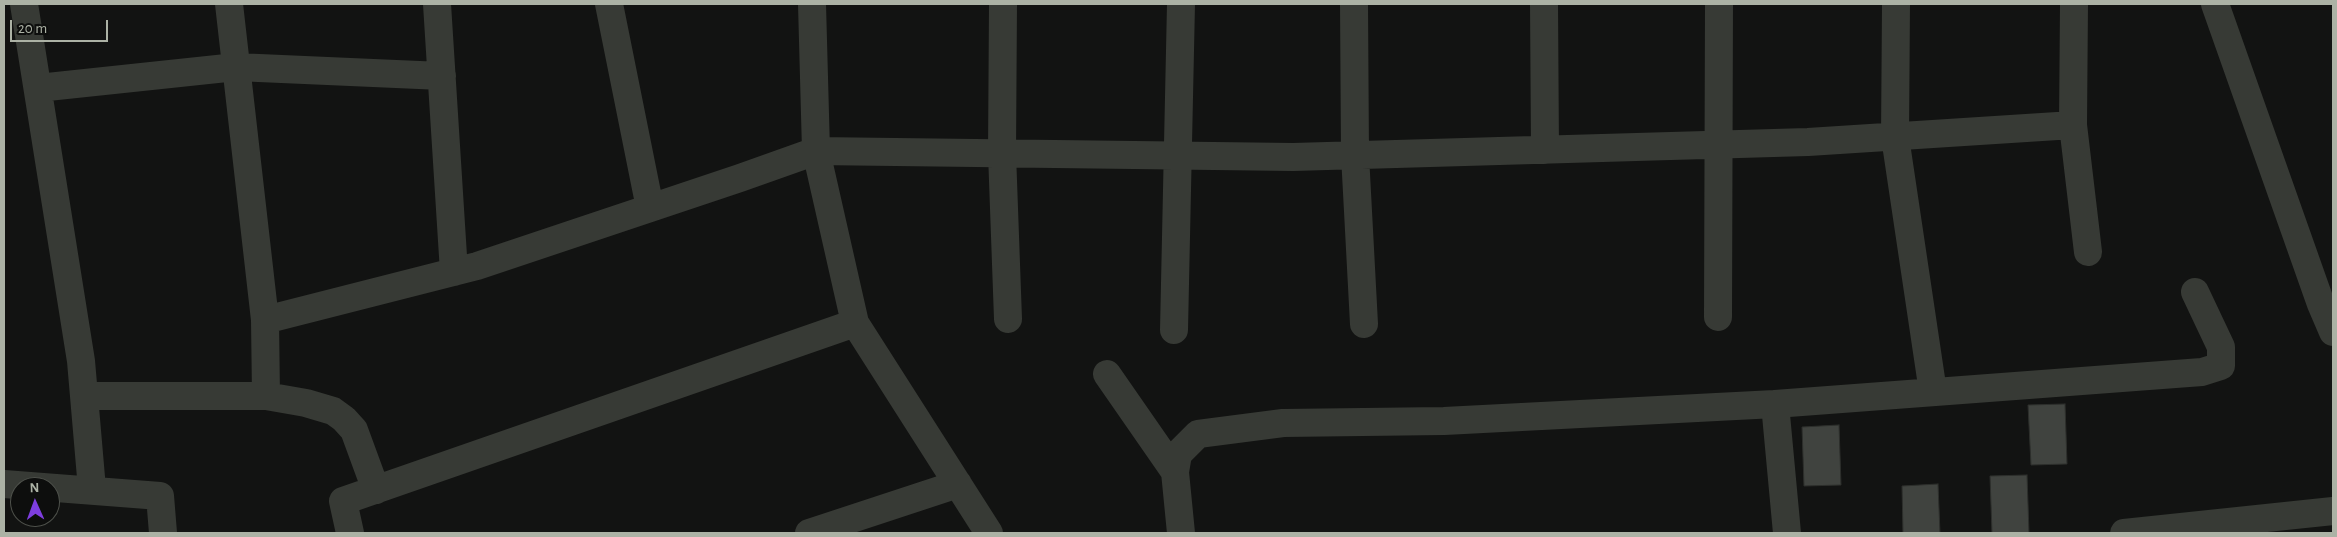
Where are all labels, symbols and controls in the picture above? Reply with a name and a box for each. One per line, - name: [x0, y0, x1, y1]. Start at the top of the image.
- scale bar: [12, 10, 110, 42]
- text: 20 m: [18, 21, 47, 36]
- north arrow: [10, 477, 60, 527]
- text: N: [29, 481, 40, 495]

